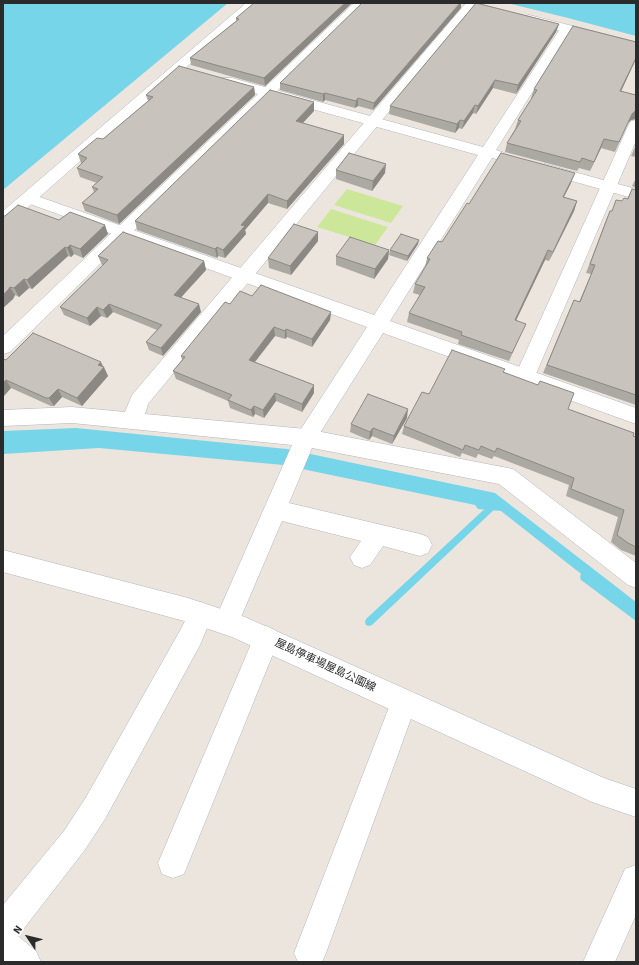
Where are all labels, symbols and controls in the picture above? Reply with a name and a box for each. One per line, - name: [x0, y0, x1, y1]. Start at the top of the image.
- street label: 屋島停車場屋島公園線: [272, 637, 378, 695]
- north arrow: [8, 917, 48, 957]
- text: N: [10, 923, 26, 937]

